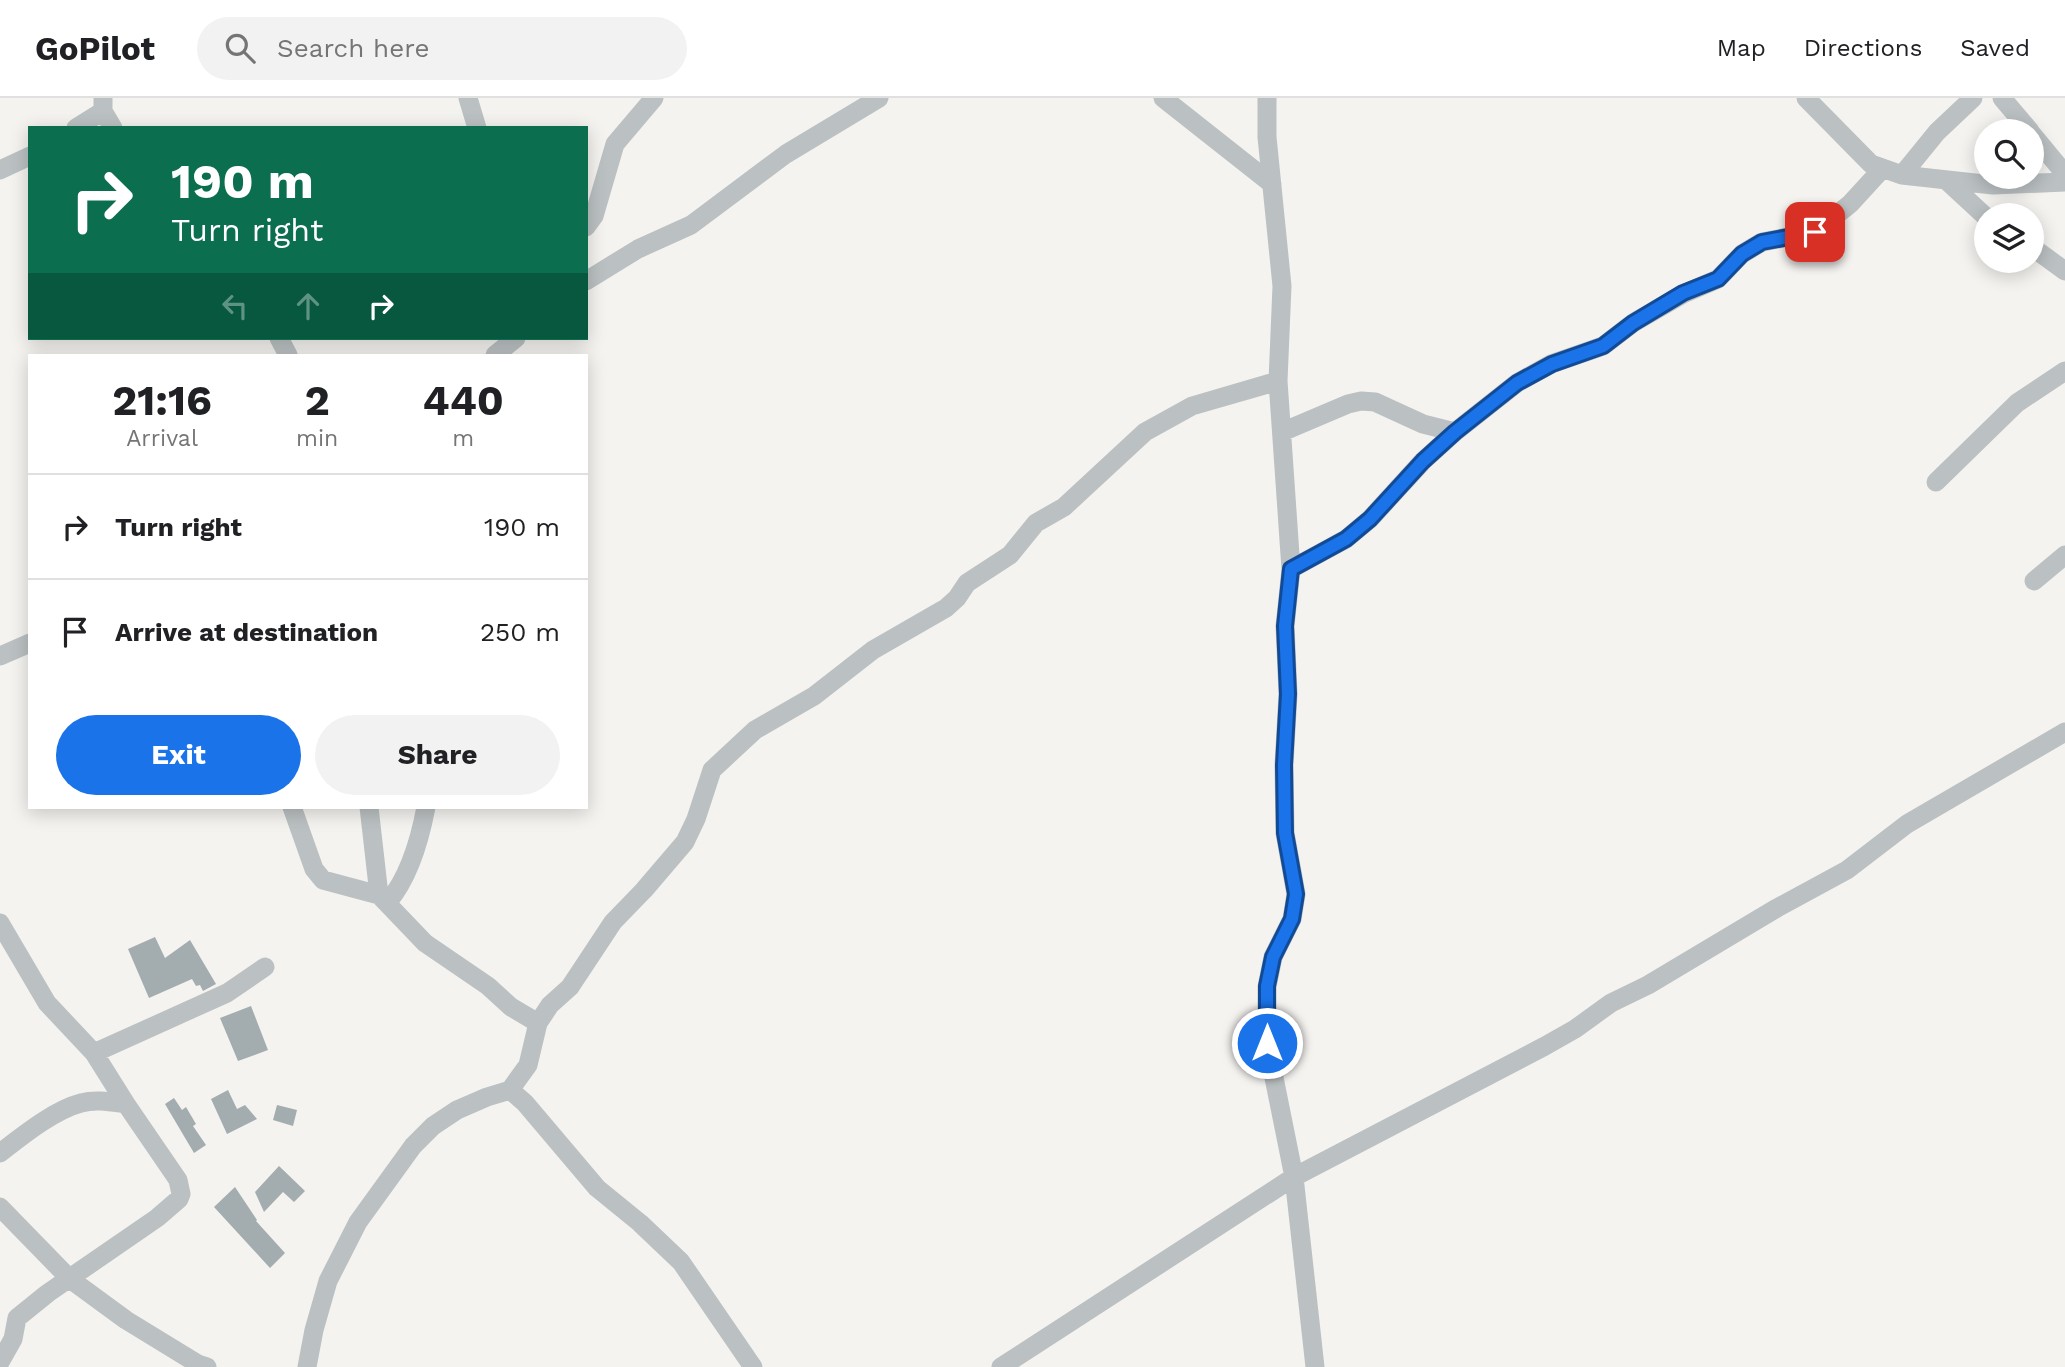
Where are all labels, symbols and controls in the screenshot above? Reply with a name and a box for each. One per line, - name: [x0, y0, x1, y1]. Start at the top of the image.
- search box: [197, 17, 687, 80]
- text: GoPilot: [35, 29, 155, 68]
- icon: search: [221, 29, 259, 67]
- text: Search here: [277, 33, 429, 63]
- text: Map: [1717, 34, 1766, 62]
- text: Directions: [1804, 34, 1922, 62]
- text: Saved: [1960, 34, 2030, 62]
- map controls: [1974, 119, 2044, 273]
- button: search: [1974, 119, 2044, 189]
- text: 190 m: [171, 152, 314, 210]
- icon: right: [56, 154, 147, 245]
- pin: [1785, 202, 1845, 262]
- button: layers: [1974, 203, 2044, 273]
- text: Turn right: [171, 211, 323, 249]
- icon: arrive: [1796, 213, 1834, 251]
- icon: left: [216, 287, 254, 325]
- icon: ahead: [289, 287, 327, 325]
- icon: right: [362, 287, 400, 325]
- text: 21:16: [112, 376, 212, 425]
- text: 2: [305, 376, 330, 425]
- text: 440: [423, 376, 504, 425]
- text: Arrival: [126, 425, 198, 452]
- text: min: [296, 425, 338, 452]
- text: m: [452, 425, 474, 452]
- icon: right: [56, 508, 94, 546]
- text: Turn right: [115, 512, 242, 542]
- text: 190 m: [484, 512, 560, 542]
- icon: arrive: [56, 613, 94, 651]
- text: Arrive at destination: [115, 617, 378, 647]
- text: 250 m: [480, 617, 560, 647]
- button: Exit: [56, 715, 301, 795]
- button: Share: [315, 715, 560, 795]
- position arrow: [1230, 1006, 1304, 1080]

